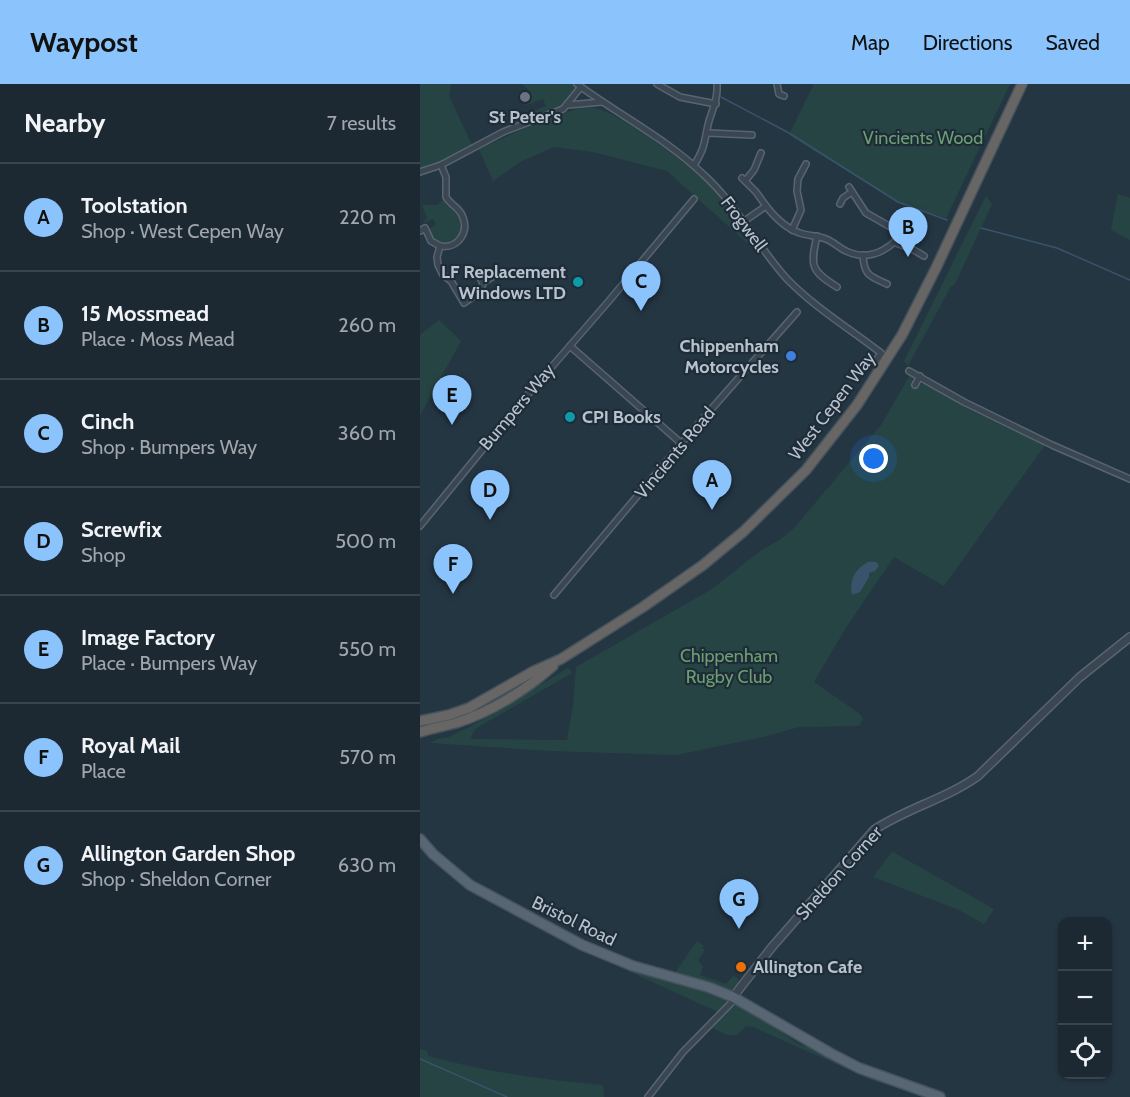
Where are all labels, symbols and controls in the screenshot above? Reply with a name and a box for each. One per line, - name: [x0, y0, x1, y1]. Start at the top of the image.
- text: Waypost: [30, 25, 138, 59]
- text: Map: [851, 30, 890, 55]
- text: Directions: [923, 30, 1012, 55]
- text: Saved: [1045, 30, 1100, 55]
- marker: St Peter's: [518, 90, 532, 104]
- place label: St Peter's: [489, 106, 562, 128]
- text: Nearby: [24, 107, 105, 139]
- text: 7 results: [327, 111, 396, 135]
- park label: Vincients Wood: [863, 127, 983, 149]
- text: Toolstation: [81, 192, 188, 219]
- street label: Frogwell: [716, 192, 772, 257]
- text: A: [37, 205, 50, 229]
- text: 220 m: [339, 205, 396, 229]
- pin: B: [888, 208, 928, 257]
- text: Shop · West Cepen Way: [81, 219, 284, 243]
- place label: LF Replacement Windows LTD: [441, 261, 566, 304]
- pin: C: [622, 262, 660, 311]
- marker: LF Replacement Windows LTD: [571, 275, 585, 289]
- text: 15 Mossmead: [81, 300, 209, 327]
- text: B: [37, 313, 50, 337]
- text: 260 m: [338, 313, 396, 337]
- text: Place · Moss Mead: [81, 327, 235, 351]
- place label: Chippenham Motorcycles: [679, 335, 779, 378]
- street label: West Cepen Way: [784, 347, 880, 465]
- marker: Chippenham Motorcycles: [784, 349, 798, 363]
- street label: Bumpers Way: [475, 359, 559, 455]
- pin: E: [432, 376, 471, 425]
- street label: Vincients Road: [630, 402, 720, 504]
- place label: CPI Books: [582, 406, 661, 428]
- text: Cinch: [81, 408, 134, 435]
- marker: CPI Books: [563, 410, 577, 424]
- text: C: [37, 421, 50, 445]
- text: 360 m: [338, 421, 396, 445]
- text: Shop · Bumpers Way: [81, 435, 257, 459]
- your location: [859, 444, 888, 473]
- pin: A: [692, 460, 732, 510]
- pin: D: [470, 470, 510, 520]
- text: Screwfix: [81, 516, 162, 543]
- text: D: [36, 529, 51, 553]
- text: 500 m: [335, 529, 396, 553]
- text: Shop: [81, 543, 126, 567]
- pin: F: [434, 544, 472, 594]
- text: Image Factory: [81, 624, 215, 651]
- text: E: [38, 637, 49, 661]
- text: 550 m: [338, 637, 396, 661]
- park label: Chippenham Rugby Club: [680, 645, 778, 688]
- text: Place · Bumpers Way: [81, 651, 257, 675]
- text: Royal Mail: [81, 732, 180, 759]
- text: F: [38, 745, 49, 769]
- text: 570 m: [339, 745, 396, 769]
- text: Place: [81, 759, 126, 783]
- street label: Sheldon Corner: [791, 821, 887, 925]
- text: Allington Garden Shop: [81, 840, 295, 867]
- text: G: [37, 853, 50, 877]
- text: 630 m: [338, 853, 396, 877]
- text: Shop · Sheldon Corner: [81, 867, 271, 891]
- pin: G: [720, 880, 758, 929]
- street label: Bristol Road: [528, 891, 620, 951]
- map controls: [1058, 917, 1112, 1079]
- button: +: [1058, 917, 1112, 971]
- place label: Allington Cafe: [753, 956, 862, 978]
- marker: Allington Cafe: [734, 960, 748, 974]
- button: −: [1058, 971, 1112, 1025]
- button: locate: [1058, 1025, 1112, 1079]

